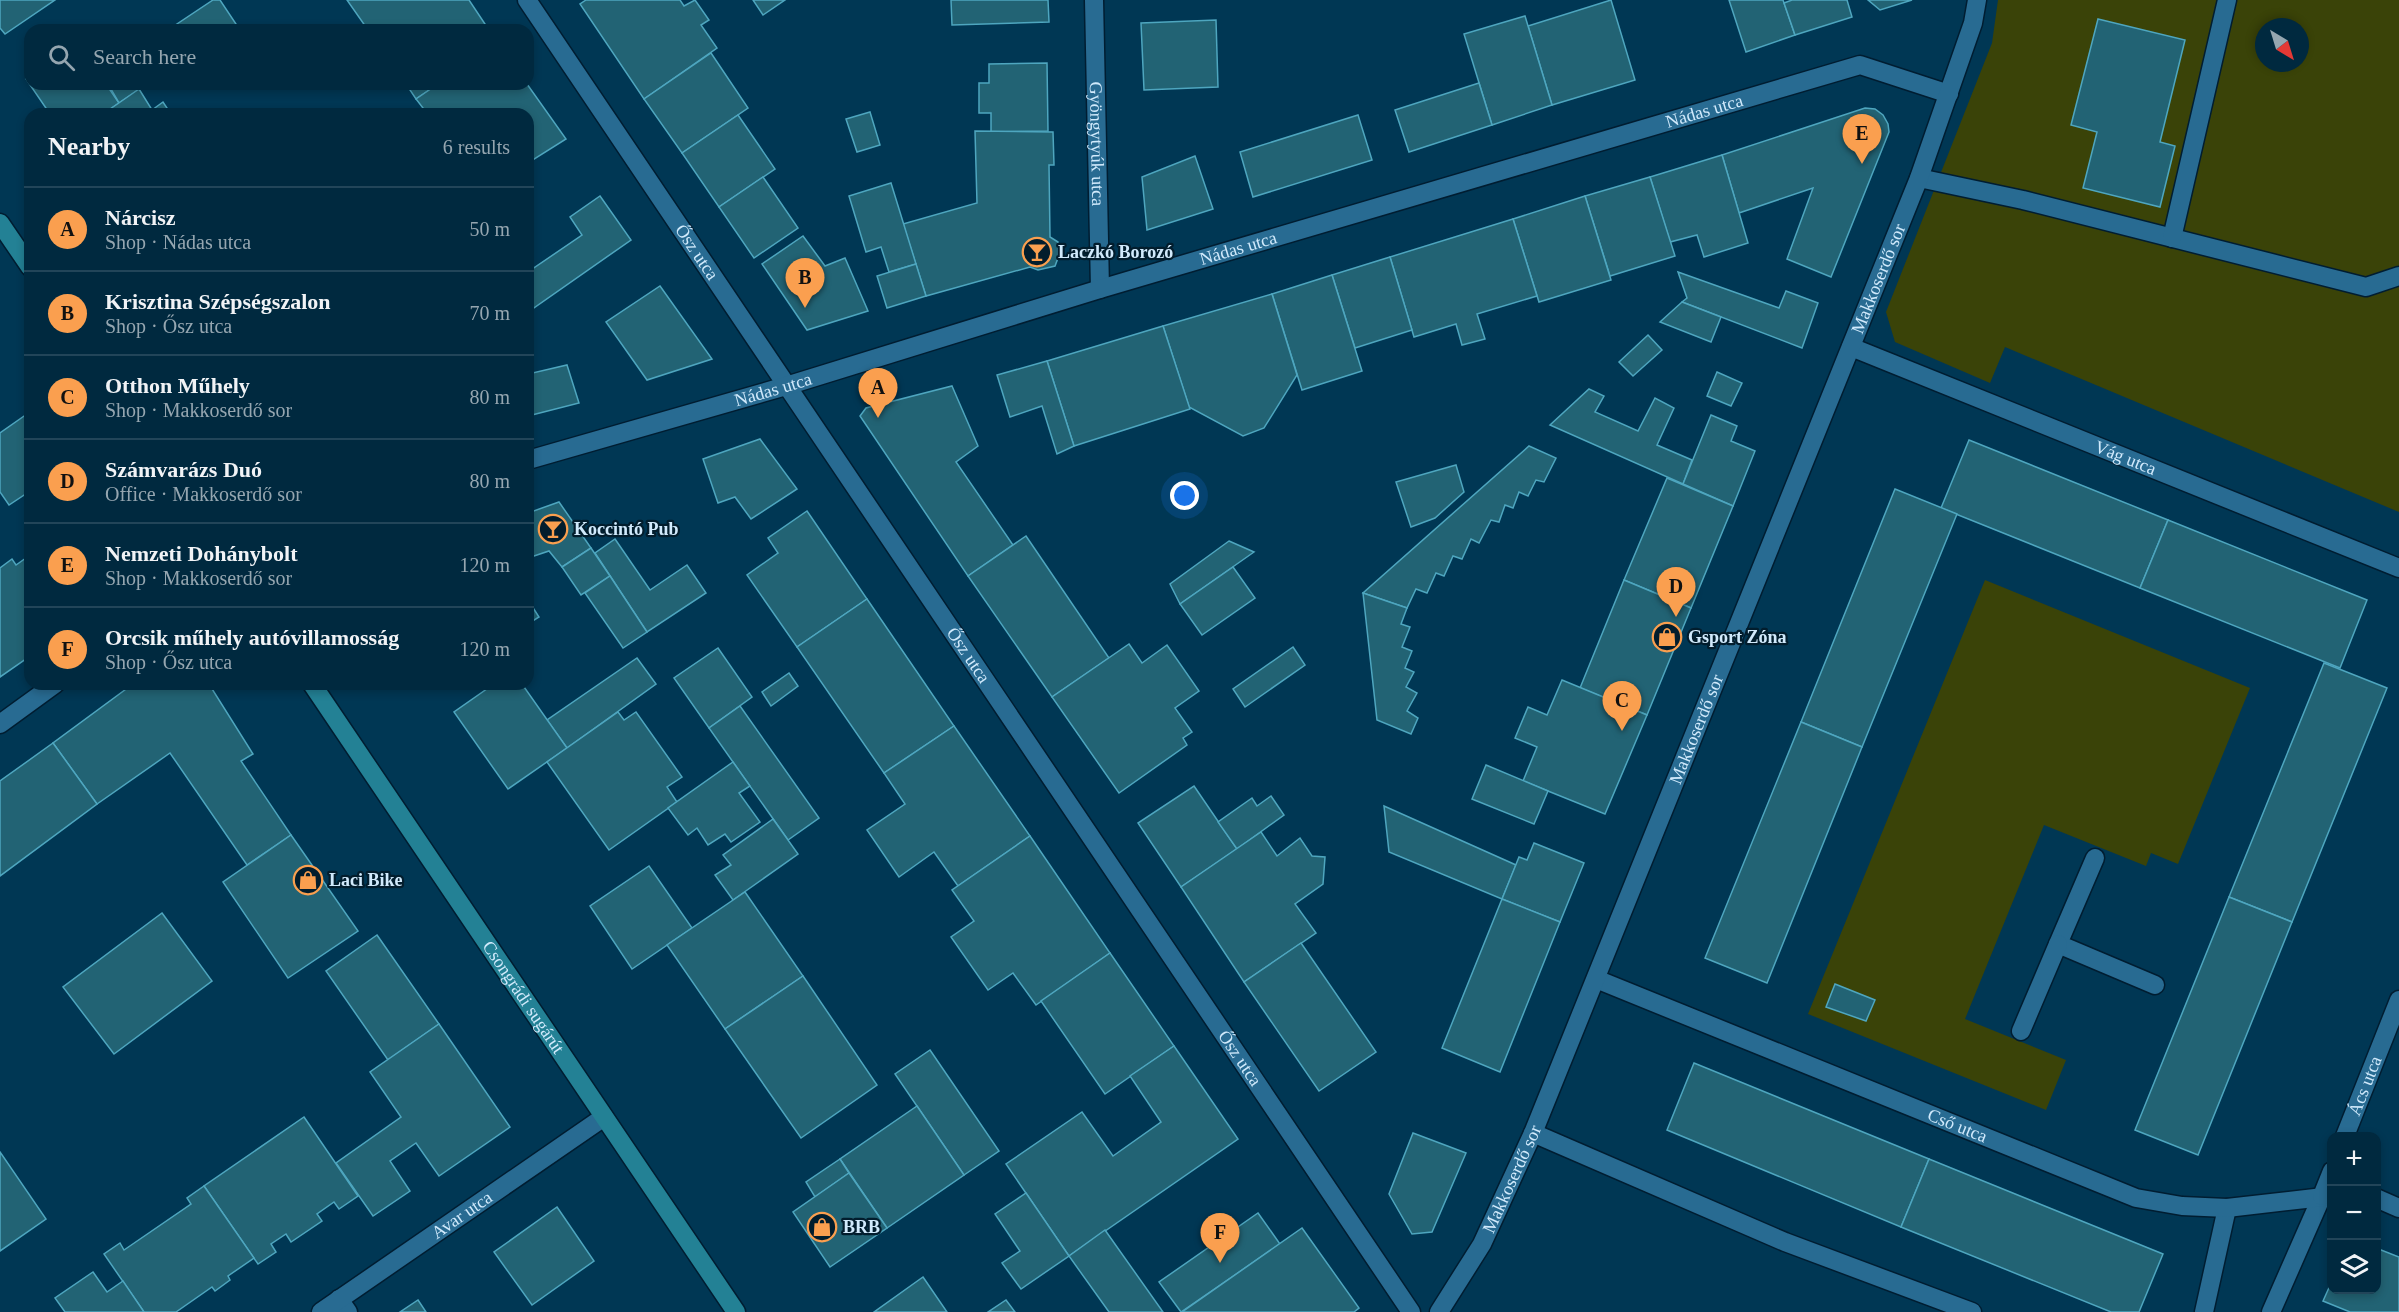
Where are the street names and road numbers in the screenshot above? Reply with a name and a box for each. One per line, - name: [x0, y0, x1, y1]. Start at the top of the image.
- street label: Gyöngytyúk utca: [1086, 82, 1108, 206]
- street label: Nádas utca: [1663, 90, 1745, 132]
- street label: Ősz utca: [671, 220, 723, 284]
- street label: Makkoserdő sor: [1847, 221, 1909, 337]
- street label: Nádas utca: [1197, 227, 1279, 269]
- street label: Nádas utca: [732, 369, 814, 410]
- street label: Vág utca: [2092, 436, 2159, 479]
- street label: Ősz utca: [943, 623, 994, 687]
- street label: Makkoserdő sor: [1665, 672, 1727, 787]
- street label: Csongrádi sugárút: [478, 937, 569, 1057]
- street label: Ősz utca: [1214, 1026, 1266, 1090]
- street label: Ács utca: [2343, 1053, 2386, 1119]
- street label: Cső utca: [1925, 1105, 1990, 1147]
- street label: Makkoserdő sor: [1478, 1122, 1545, 1236]
- street label: Avar utca: [428, 1187, 496, 1243]

